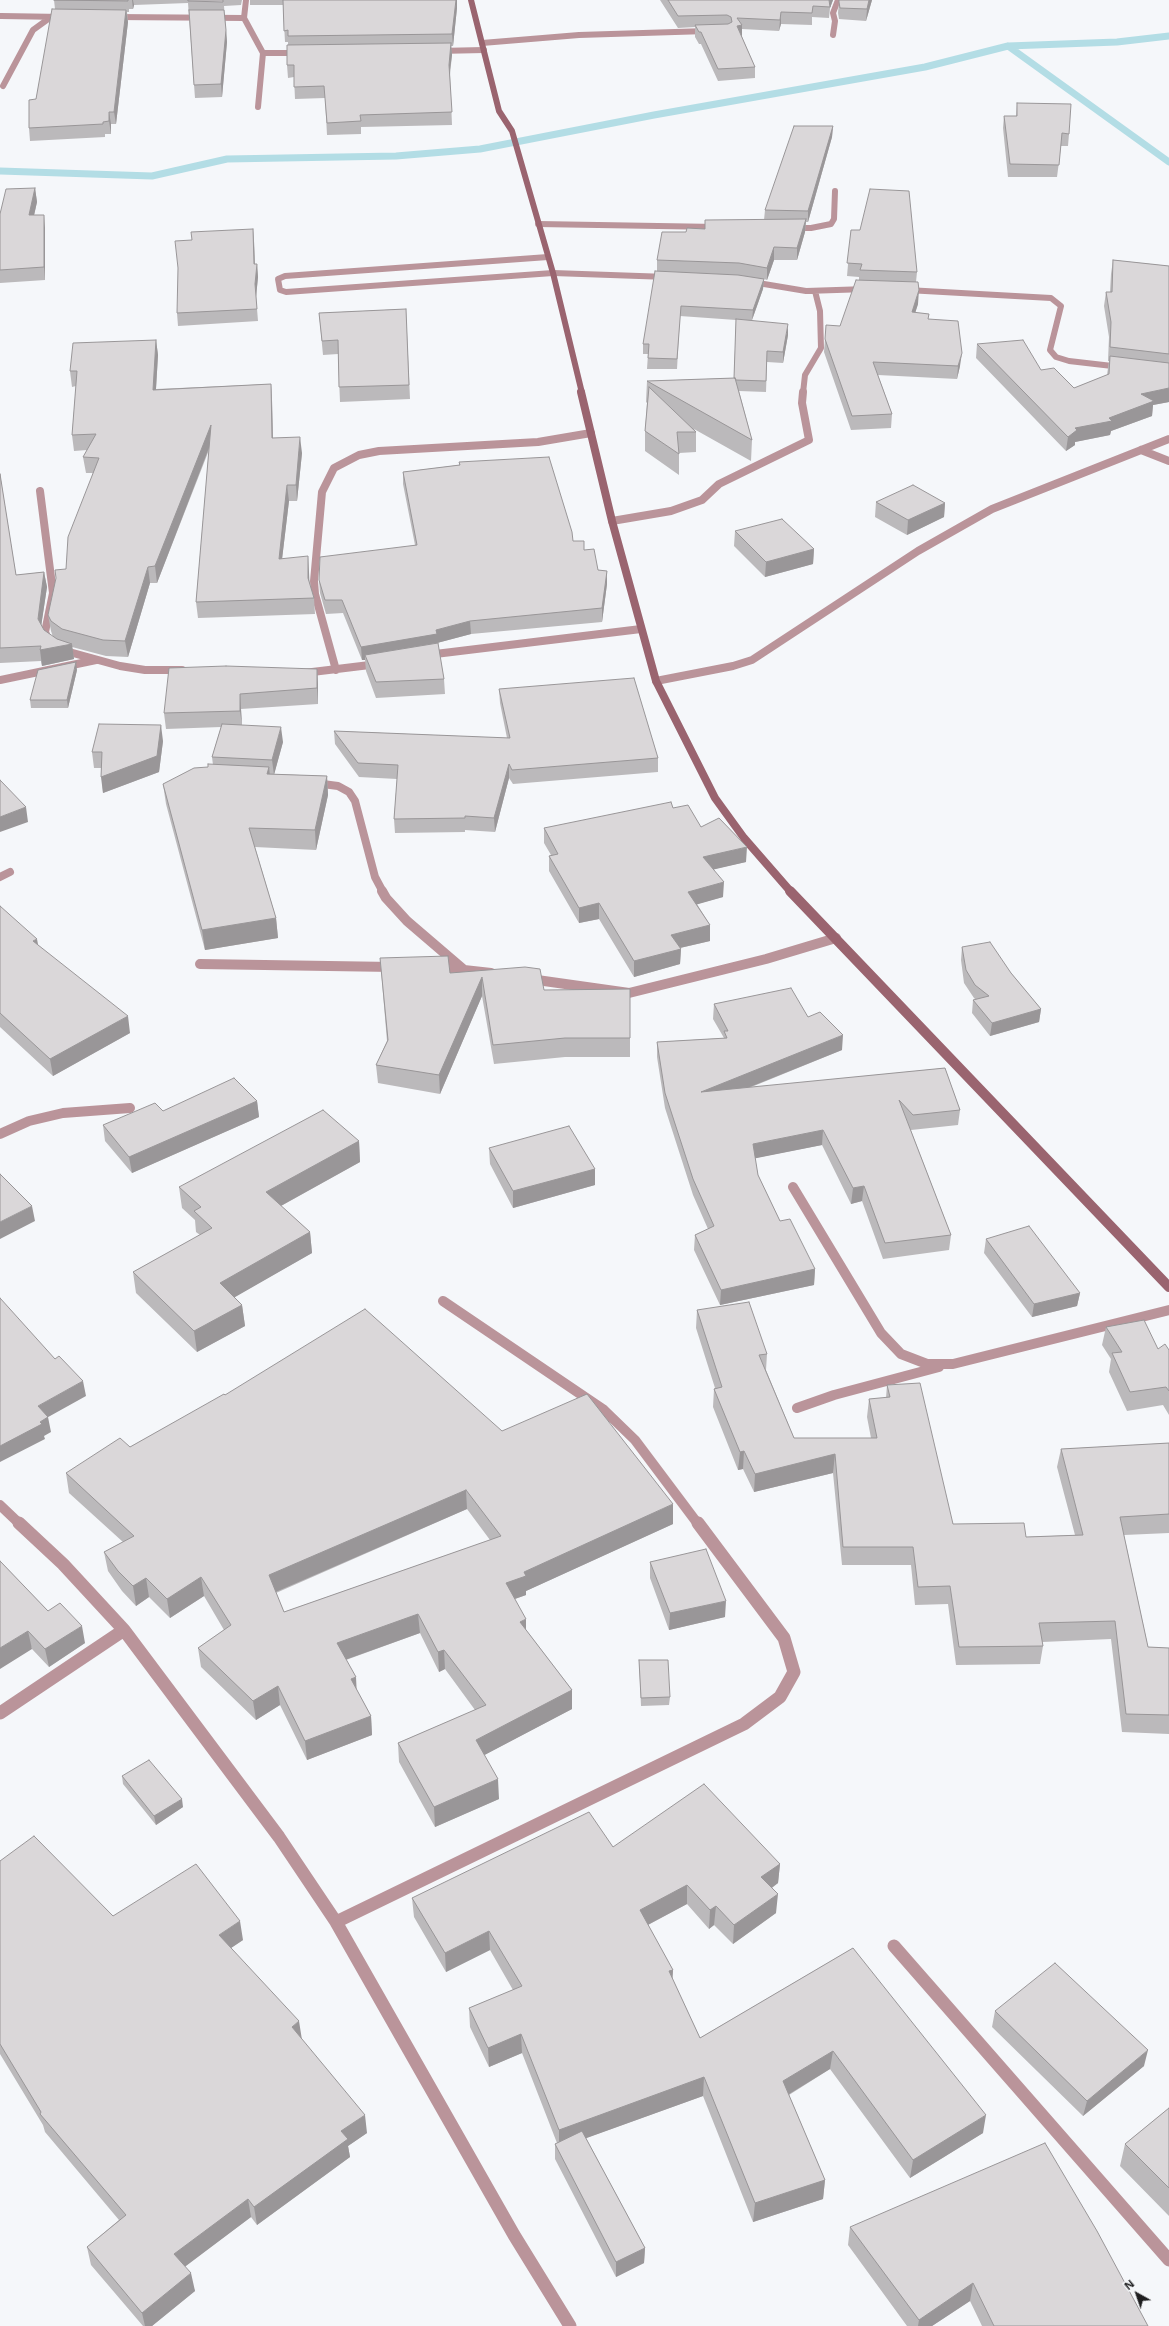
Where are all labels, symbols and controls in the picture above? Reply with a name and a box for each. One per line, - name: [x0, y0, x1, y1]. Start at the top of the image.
- north arrow: [1117, 2274, 1157, 2314]
- text: N: [1121, 2276, 1137, 2293]

